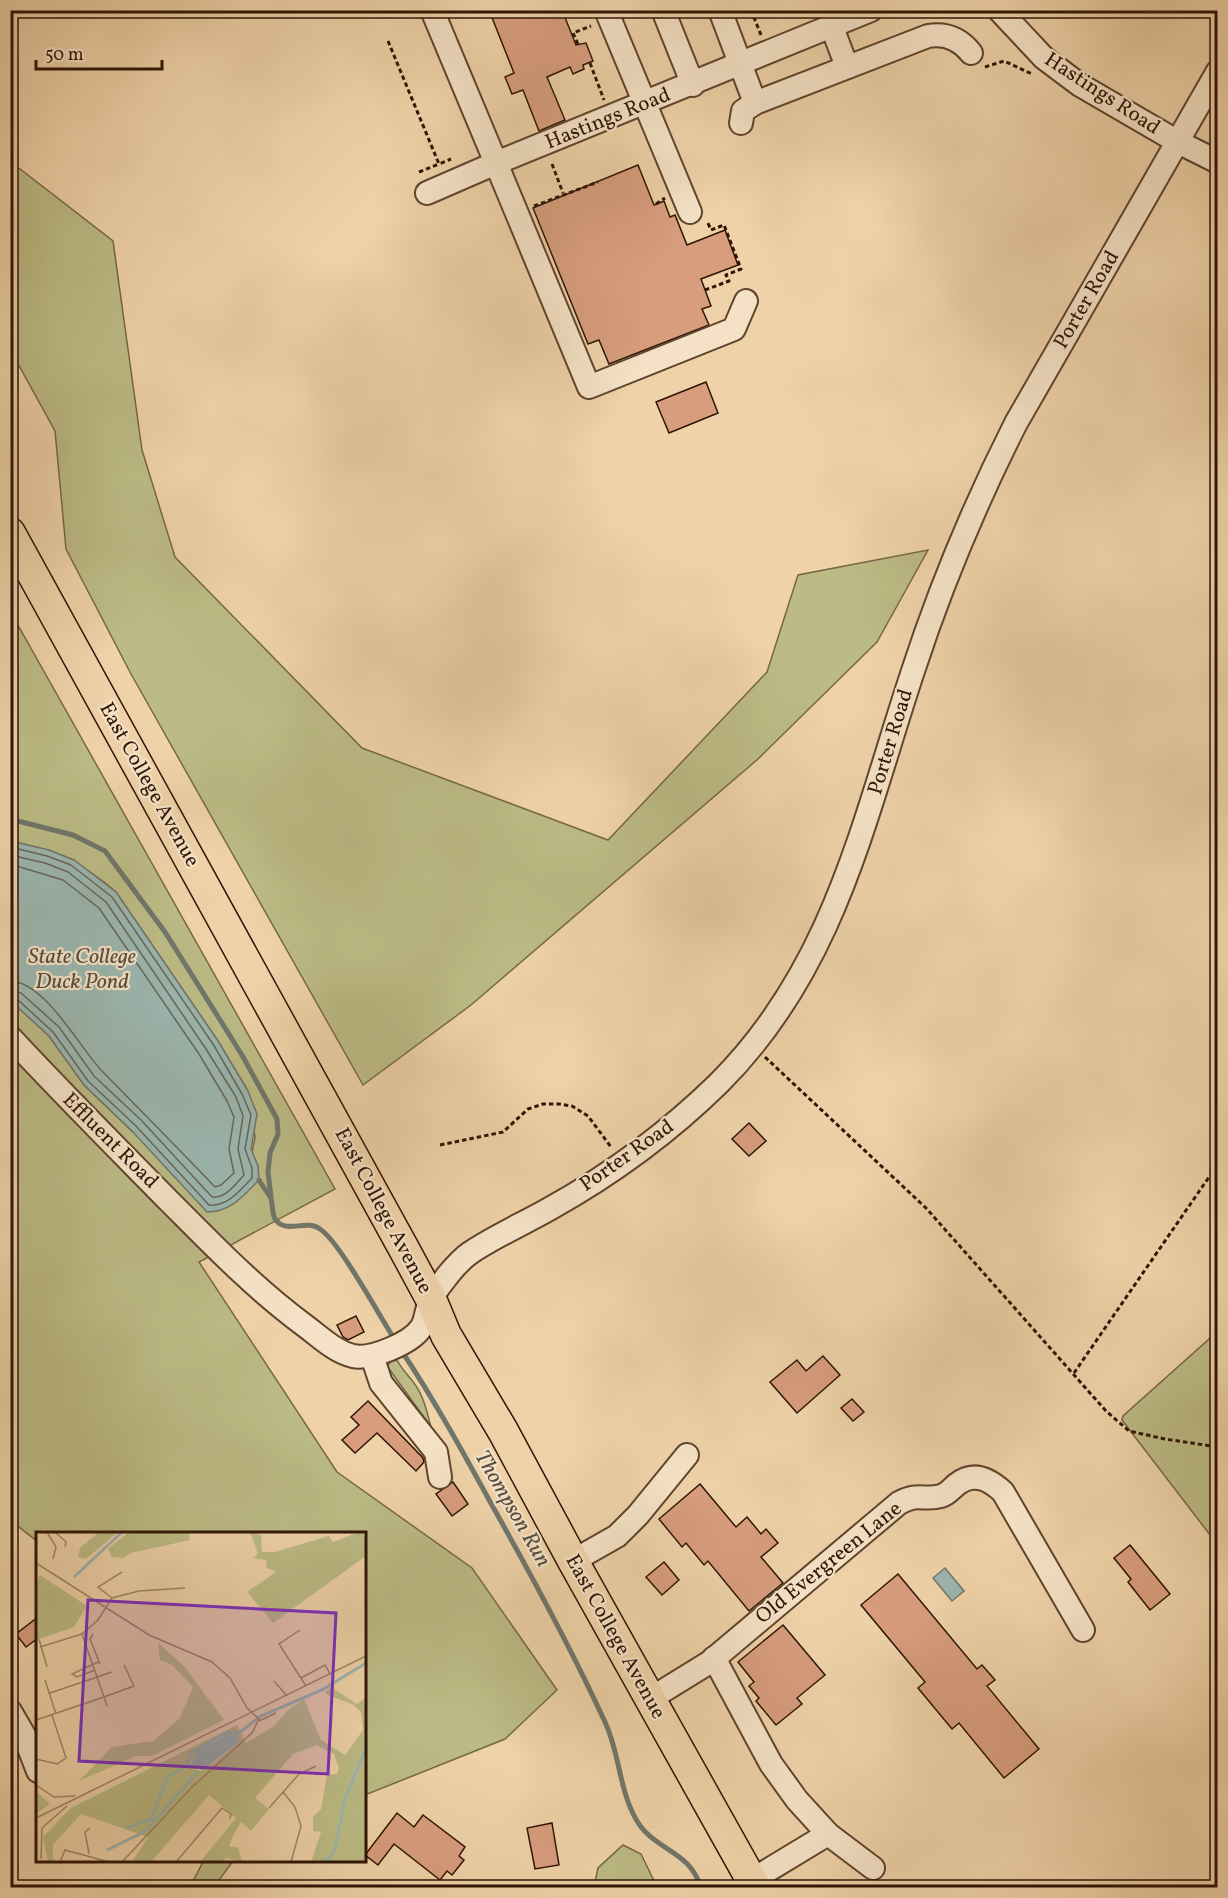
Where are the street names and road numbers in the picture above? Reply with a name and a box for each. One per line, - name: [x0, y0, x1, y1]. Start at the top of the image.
- street label: Hastings Road: [1038, 46, 1166, 142]
- street label: Hastings Road: [541, 81, 675, 157]
- street label: Porter Road: [1047, 245, 1127, 355]
- street label: Porter Road: [861, 686, 921, 798]
- street label: East College Avenue: [92, 697, 206, 873]
- street label: Effluent Road: [55, 1086, 165, 1196]
- street label: Porter Road: [574, 1113, 680, 1199]
- street label: East College Avenue: [327, 1123, 439, 1299]
- street label: Old Evergreen Lane: [750, 1495, 908, 1631]
- street label: East College Avenue: [558, 1549, 672, 1725]

